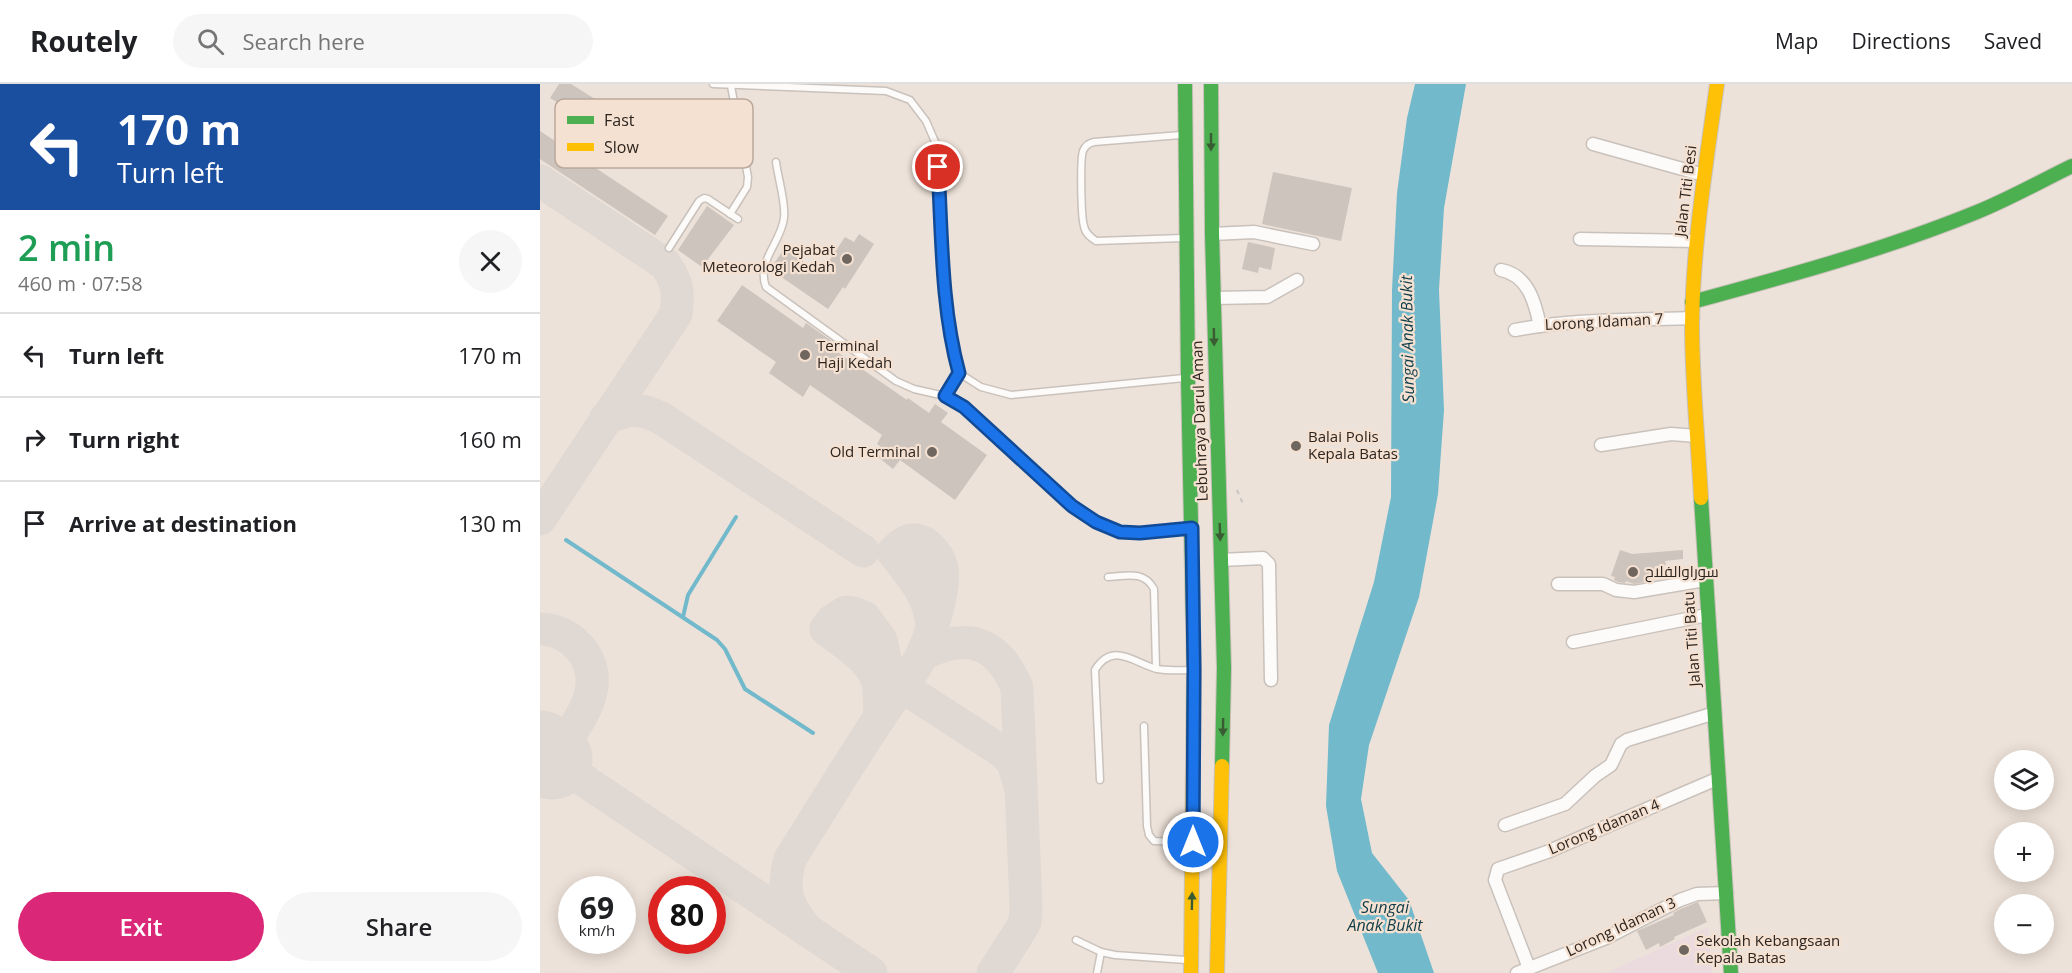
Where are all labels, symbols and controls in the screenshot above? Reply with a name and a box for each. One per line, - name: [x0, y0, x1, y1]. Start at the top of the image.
- search box: [173, 14, 593, 68]
- text: Routely: [30, 22, 137, 60]
- icon: search: [194, 25, 227, 58]
- text: Search here: [242, 26, 365, 56]
- text: Map: [1775, 27, 1818, 55]
- text: Directions: [1851, 27, 1951, 55]
- text: Saved: [1984, 27, 2042, 55]
- legend: [555, 99, 753, 168]
- text: 170 m: [117, 100, 241, 157]
- icon: left: [18, 108, 96, 186]
- text: Fast: [604, 109, 635, 131]
- one-way arrow: [1206, 133, 1216, 152]
- text: Slow: [604, 136, 639, 158]
- pin: [912, 141, 963, 192]
- street label: Jalan Titi Besi: [1669, 144, 1701, 240]
- icon: arrive: [921, 150, 954, 183]
- text: Turn left: [117, 154, 224, 191]
- text: 2 min: [18, 223, 115, 272]
- button: close: [459, 230, 522, 293]
- place label: Pejabat Meteorologi Kedah: [702, 239, 835, 276]
- marker: Pejabat Meteorologi Kedah: [840, 252, 854, 266]
- text: 460 m · 07:58: [18, 270, 143, 297]
- water label: Sungai Anak Bukit: [1395, 274, 1419, 403]
- street label: Lorong Idaman 7: [1544, 308, 1664, 334]
- one-way arrow: [1210, 328, 1219, 347]
- place label: Terminal Haji Kedah: [817, 335, 892, 372]
- icon: left: [18, 339, 51, 372]
- text: Turn left: [69, 340, 164, 370]
- text: 170 m: [458, 340, 522, 370]
- street label: Lebuhraya Darul Aman: [1186, 340, 1212, 502]
- marker: Terminal Haji Kedah: [798, 348, 812, 362]
- icon: right: [18, 423, 51, 456]
- text: Turn right: [69, 424, 180, 454]
- text: 160 m: [458, 424, 522, 454]
- place label: Balai Polis Kepala Batas: [1308, 426, 1398, 463]
- marker: Balai Polis Kepala Batas: [1289, 439, 1303, 453]
- place label: Old Terminal: [830, 441, 920, 461]
- marker: Old Terminal: [925, 445, 939, 459]
- icon: arrive: [18, 507, 51, 540]
- text: Arrive at destination: [69, 508, 297, 538]
- text: 130 m: [458, 508, 522, 538]
- one-way arrow: [1215, 523, 1225, 542]
- place label: سوراوالفلاح: [1645, 561, 1719, 583]
- marker: سوراوالفلاح: [1626, 565, 1640, 579]
- street label: Jalan Titi Batu: [1678, 591, 1704, 689]
- one-way arrow: [1218, 718, 1227, 737]
- map controls: [1994, 750, 2054, 954]
- button: layers: [1994, 750, 2054, 810]
- street label: Lorong Idaman 4: [1545, 793, 1663, 859]
- position arrow: [1161, 810, 1225, 874]
- button: +: [1994, 822, 2054, 882]
- speed limit sign: 80: [648, 876, 726, 954]
- text: 69: [580, 887, 614, 928]
- button: Exit: [18, 892, 264, 961]
- button: Share: [276, 892, 522, 961]
- one-way arrow: [1187, 892, 1197, 911]
- street label: Lorong Idaman 3: [1562, 892, 1679, 960]
- button: −: [1994, 894, 2054, 954]
- water label: Sungai Anak Bukit: [1346, 896, 1423, 936]
- text: km/h: [579, 920, 615, 940]
- place label: Sekolah Kebangsaan Kepala Batas: [1696, 930, 1840, 967]
- marker: Sekolah Kebangsaan Kepala Batas: [1677, 943, 1691, 957]

